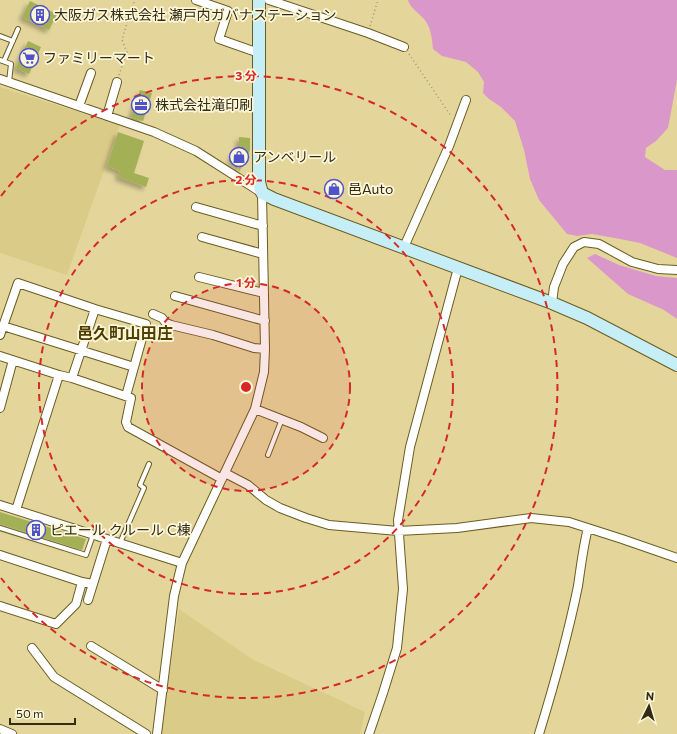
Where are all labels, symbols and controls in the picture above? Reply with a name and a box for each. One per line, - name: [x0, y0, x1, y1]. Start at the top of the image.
- building icon: 大阪ガス株式会社 瀬戸内ガバナステーション: [29, 4, 51, 26]
- place label: 大阪ガス株式会社 瀬戸内ガバナステーション: [54, 6, 336, 23]
- supermarket icon: ファミリーマート: [18, 47, 40, 69]
- place label: ファミリーマート: [43, 49, 155, 66]
- text: 3 分: [235, 68, 257, 82]
- office icon: 株式会社滝印刷: [130, 94, 152, 116]
- place label: 株式会社滝印刷: [155, 96, 253, 113]
- shop icon: アンベリール: [228, 146, 250, 168]
- place label: アンベリール: [253, 148, 336, 165]
- text: 2 分: [235, 172, 257, 186]
- shop icon: 邑Auto: [323, 178, 345, 200]
- place label: 邑Auto: [348, 180, 393, 197]
- text: 1 分: [236, 275, 256, 289]
- district label: 邑久町山田庄: [77, 323, 173, 342]
- centre of rings: [239, 380, 253, 394]
- building icon: ピエール クルール C棟: [25, 519, 47, 541]
- place label: ピエール クルール C棟: [50, 521, 191, 538]
- north arrow: [629, 686, 669, 726]
- text: N: [645, 689, 655, 702]
- scale bar: [10, 700, 75, 726]
- text: 50 m: [16, 706, 44, 720]

